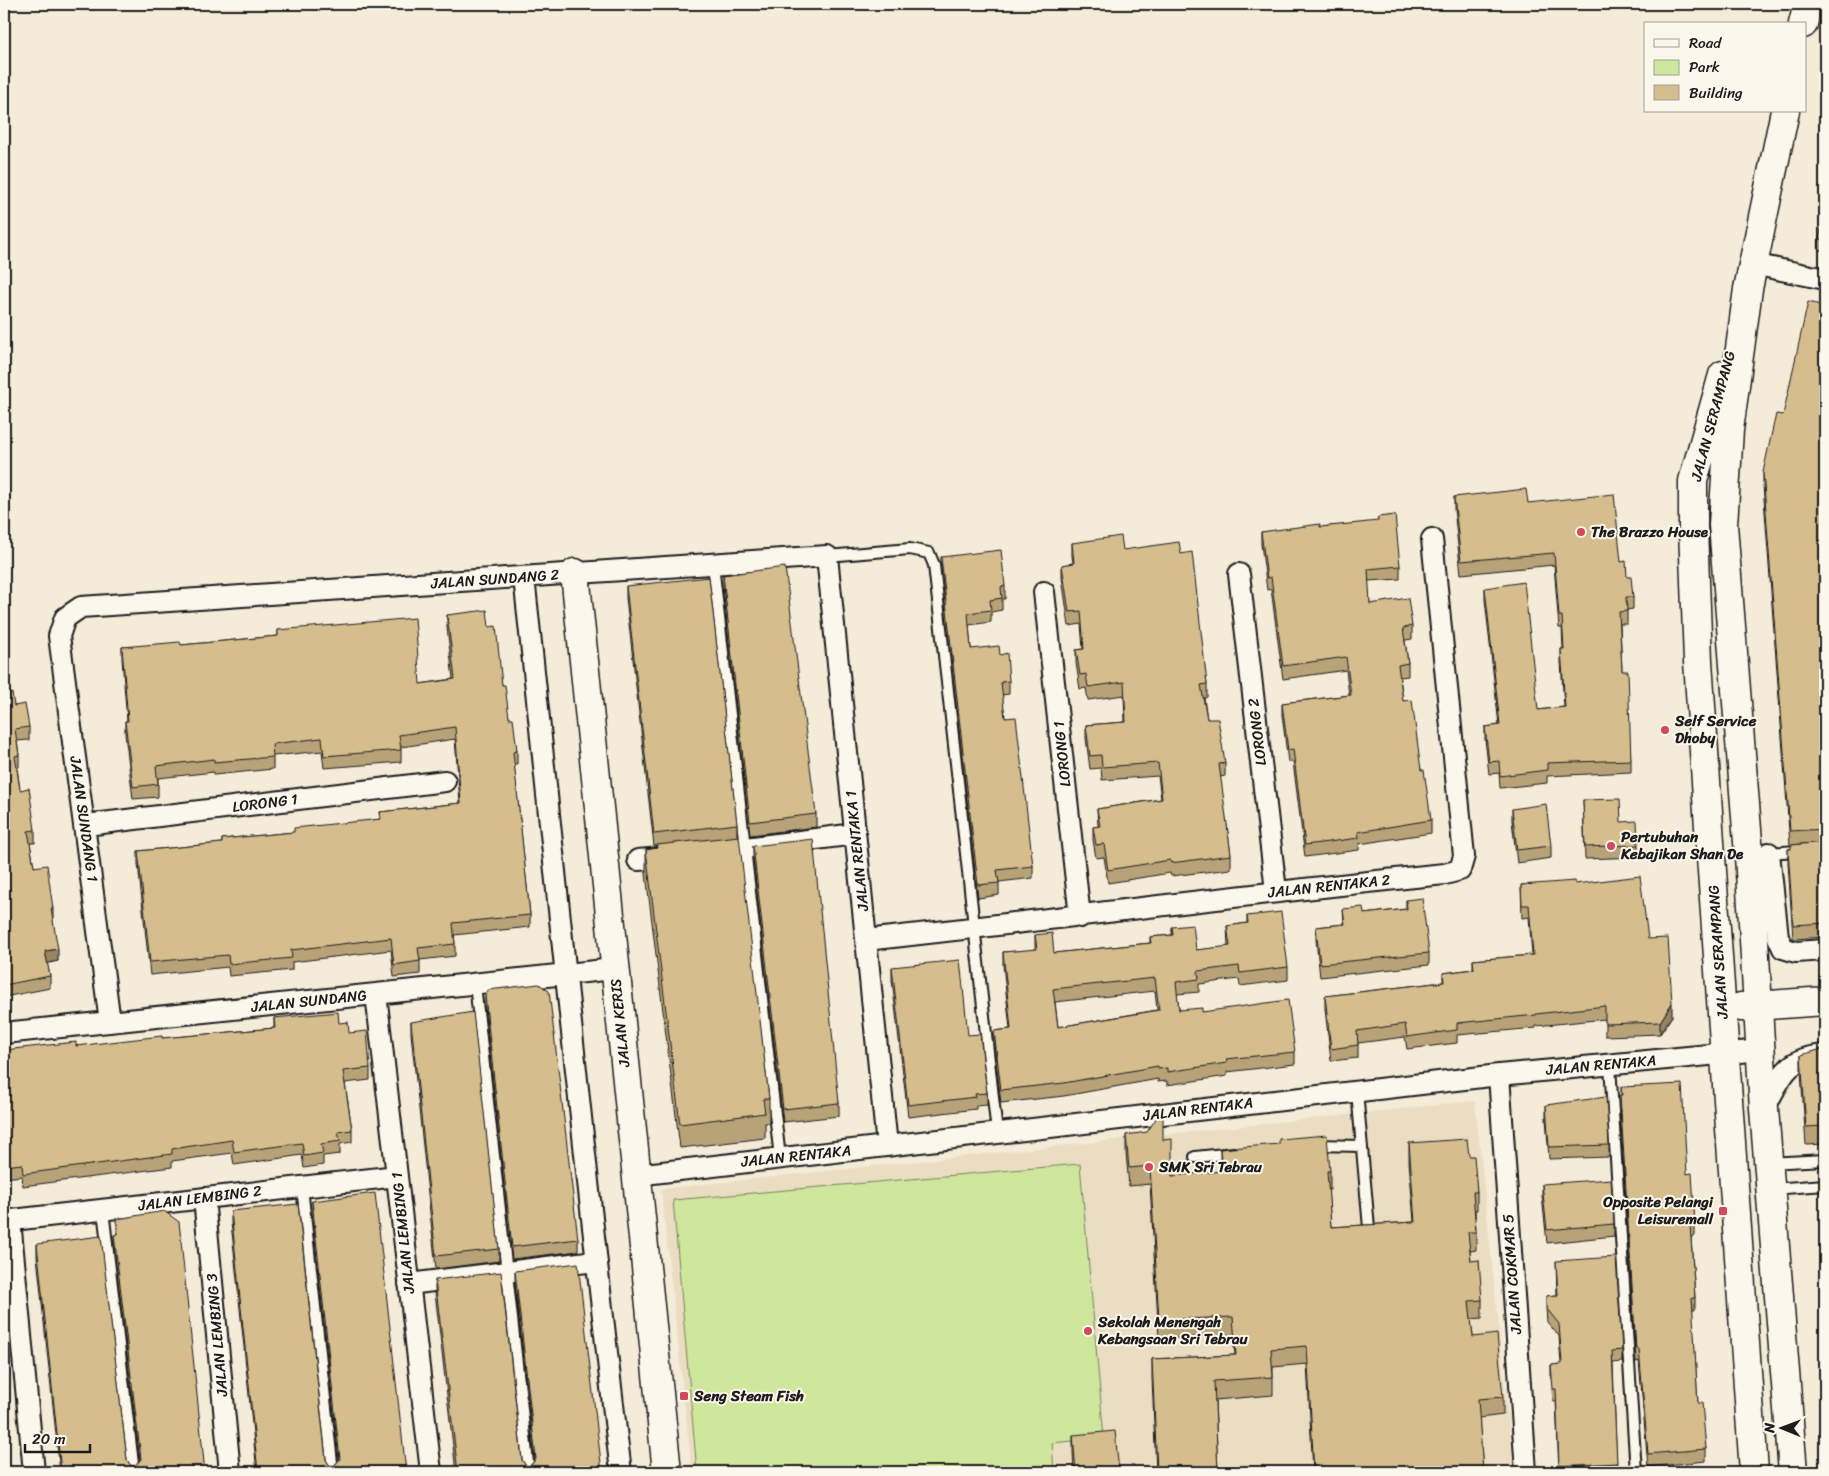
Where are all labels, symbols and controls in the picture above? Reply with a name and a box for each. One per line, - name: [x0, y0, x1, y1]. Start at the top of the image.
- legend: [1644, 22, 1806, 112]
- text: Road: [1689, 30, 1722, 56]
- text: Park: [1689, 54, 1720, 80]
- text: Building: [1689, 80, 1743, 106]
- street label: JALAN SERAMPANG: [1683, 348, 1743, 485]
- place label: The Brazzo House: [1591, 519, 1709, 545]
- marker: The Brazzo House: [1575, 526, 1587, 538]
- street label: JALAN SUNDANG 2: [429, 562, 560, 597]
- street label: LORONG 2: [1240, 696, 1274, 767]
- place label: Self Service Dhoby: [1674, 708, 1757, 751]
- street label: LORONG 1: [1046, 720, 1078, 788]
- marker: Self Service Dhoby: [1659, 724, 1671, 736]
- street label: JALAN SUNDANG 1: [62, 754, 106, 883]
- street label: LORONG 1: [231, 786, 299, 820]
- street label: JALAN RENTAKA 1: [838, 790, 876, 913]
- place label: Pertubuhan Kebajikan Shan De: [1620, 824, 1744, 867]
- marker: Pertubuhan Kebajikan Shan De: [1605, 840, 1617, 852]
- street label: JALAN RENTAKA 2: [1266, 867, 1392, 905]
- street label: JALAN SERAMPANG: [1700, 884, 1736, 1021]
- street label: JALAN KERIS: [602, 978, 638, 1069]
- street label: JALAN SUNDANG: [249, 982, 368, 1020]
- street label: JALAN RENTAKA: [1544, 1047, 1657, 1083]
- street label: JALAN RENTAKA: [1141, 1089, 1254, 1129]
- street label: JALAN RENTAKA: [739, 1137, 852, 1175]
- place label: SMK Sri Tebrau: [1158, 1154, 1263, 1180]
- marker: SMK Sri Tebrau: [1143, 1161, 1155, 1173]
- street label: JALAN LEMBING 1: [384, 1171, 422, 1296]
- street label: JALAN LEMBING 2: [136, 1178, 263, 1219]
- place label: Opposite Pelangi Leisuremall: [1602, 1189, 1714, 1232]
- marker: Opposite Pelangi Leisuremall: [1717, 1205, 1729, 1217]
- street label: JALAN COKMAR 5: [1495, 1213, 1529, 1336]
- street label: JALAN LEMBING 3: [199, 1272, 235, 1399]
- place label: Sekolah Menengah Kebangsaan Sri Tebrau: [1097, 1309, 1249, 1352]
- marker: Sekolah Menengah Kebangsaan Sri Tebrau: [1082, 1325, 1094, 1337]
- place label: Seng Steam Fish: [693, 1383, 804, 1409]
- marker: Seng Steam Fish: [678, 1390, 690, 1402]
- north arrow: [1756, 1404, 1806, 1454]
- scale bar: [25, 1421, 90, 1453]
- text: N: [1757, 1422, 1782, 1434]
- text: 20 m: [32, 1426, 66, 1452]

